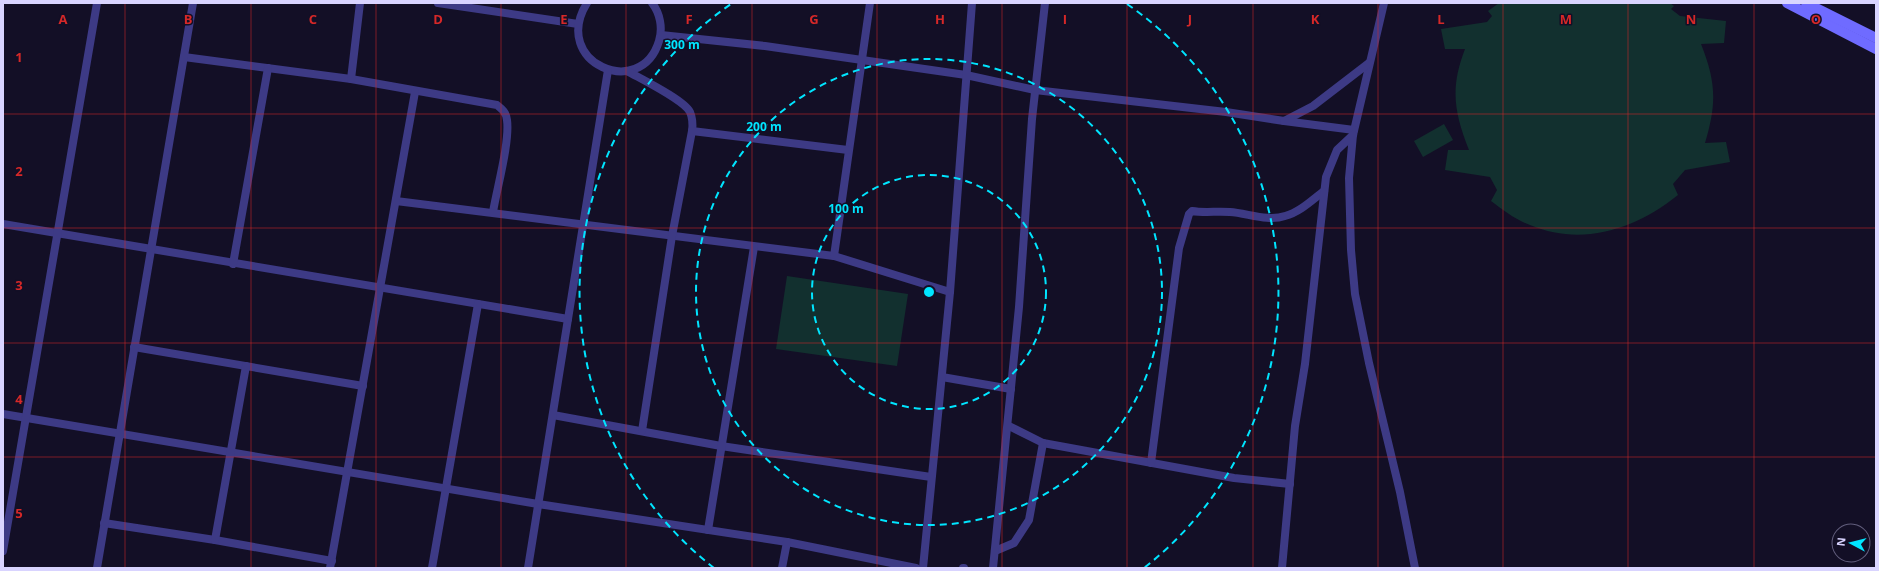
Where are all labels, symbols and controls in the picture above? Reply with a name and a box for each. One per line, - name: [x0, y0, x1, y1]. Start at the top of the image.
- text: A: [59, 10, 68, 28]
- text: B: [184, 10, 193, 28]
- text: C: [309, 10, 317, 28]
- text: D: [433, 10, 443, 28]
- text: E: [560, 10, 568, 28]
- text: F: [685, 10, 693, 28]
- text: G: [809, 10, 819, 28]
- text: H: [935, 10, 945, 28]
- text: I: [1063, 10, 1067, 28]
- text: J: [1187, 10, 1192, 28]
- text: K: [1311, 10, 1320, 28]
- text: L: [1437, 10, 1445, 28]
- text: M: [1560, 10, 1572, 28]
- text: N: [1686, 10, 1696, 28]
- text: O: [1811, 10, 1821, 28]
- text: 300 m: [664, 36, 700, 53]
- text: 1: [15, 48, 23, 66]
- text: 200 m: [746, 118, 782, 135]
- text: 2: [15, 162, 23, 180]
- text: 100 m: [828, 200, 864, 217]
- text: 3: [15, 276, 23, 294]
- centre of rings: [922, 285, 936, 299]
- text: 4: [15, 390, 23, 408]
- text: 5: [15, 504, 23, 522]
- north arrow: [1831, 523, 1871, 563]
- text: N: [1833, 536, 1849, 547]

